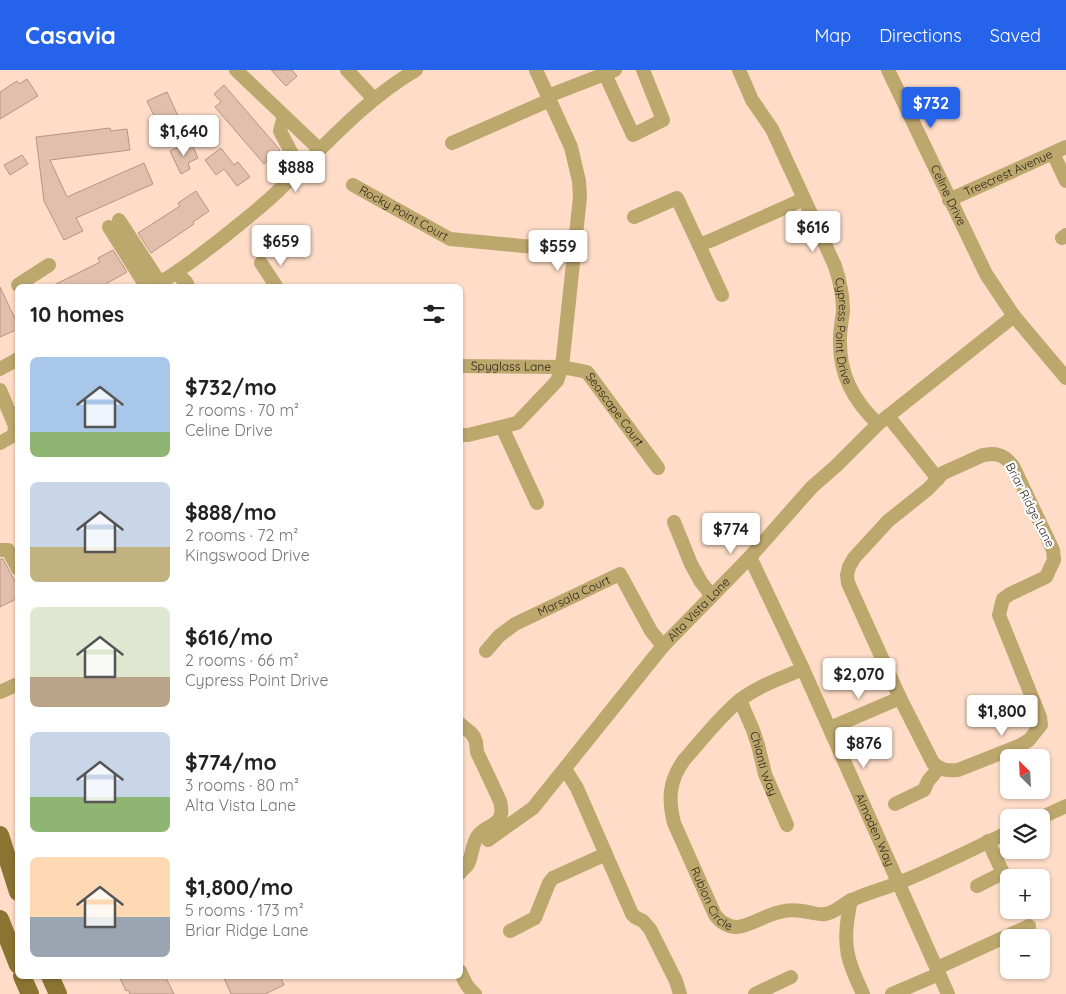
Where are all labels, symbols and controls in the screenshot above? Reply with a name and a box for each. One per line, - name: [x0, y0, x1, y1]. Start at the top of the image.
- text: Casavia: [25, 20, 116, 50]
- text: Map: [814, 24, 851, 47]
- text: Directions: [879, 24, 962, 47]
- text: Saved: [990, 24, 1041, 47]
- pin: $732: [901, 87, 961, 129]
- text: $732: [913, 93, 949, 113]
- pin: $1,640: [143, 114, 225, 157]
- text: $1,640: [160, 121, 208, 141]
- street label: Treecrest Avenue: [961, 146, 1055, 199]
- pin: $888: [266, 150, 326, 193]
- text: $888: [278, 157, 314, 177]
- street label: Celine Drive: [928, 162, 970, 228]
- street label: Rocky Point Court: [357, 182, 451, 244]
- pin: $616: [783, 210, 843, 253]
- text: $616: [796, 217, 830, 237]
- pin: $659: [251, 224, 311, 267]
- pin: $559: [528, 230, 588, 272]
- text: $659: [263, 231, 299, 251]
- text: $559: [539, 236, 577, 256]
- street label: Cypress Point Drive: [832, 276, 856, 387]
- icon: filters: [420, 300, 448, 328]
- text: 10 homes: [30, 301, 124, 327]
- street label: Spyglass Lane: [471, 358, 551, 374]
- street label: Seascape Court: [583, 369, 647, 449]
- text: $732/mo: [185, 374, 277, 400]
- icon: home: [70, 377, 130, 437]
- text: 2 rooms · 70 m²: [185, 400, 299, 420]
- text: Celine Drive: [185, 420, 273, 440]
- street label: Briar Ridge Lane: [1003, 460, 1058, 550]
- text: $888/mo: [185, 499, 276, 525]
- icon: home: [70, 502, 130, 562]
- pin: $774: [701, 512, 761, 555]
- text: $774: [713, 519, 749, 539]
- text: 2 rooms · 72 m²: [185, 525, 298, 545]
- text: Kingswood Drive: [185, 545, 310, 565]
- street label: Marsala Court: [535, 572, 612, 619]
- street label: Alta Vista Lane: [664, 574, 733, 644]
- text: $616/mo: [185, 624, 273, 650]
- icon: home: [70, 627, 130, 687]
- text: 2 rooms · 66 m²: [185, 650, 299, 670]
- pin: $2,070: [818, 658, 900, 700]
- text: $2,070: [834, 664, 884, 684]
- text: Cypress Point Drive: [185, 670, 328, 690]
- pin: $1,800: [961, 694, 1043, 737]
- text: $1,800: [978, 701, 1026, 721]
- pin: $876: [834, 726, 894, 769]
- street label: Chianti Way: [747, 729, 782, 798]
- text: $876: [846, 733, 882, 753]
- text: $774/mo: [185, 749, 277, 775]
- north arrow: [1000, 749, 1050, 799]
- map controls: [1000, 749, 1050, 979]
- icon: home: [70, 752, 130, 812]
- text: 3 rooms · 80 m²: [185, 775, 299, 795]
- street label: Almaden Way: [852, 791, 898, 869]
- text: Alta Vista Lane: [185, 795, 296, 815]
- button: layers: [1000, 809, 1050, 859]
- street label: Rubion Circle: [688, 864, 735, 933]
- button: +: [1000, 869, 1050, 919]
- text: $1,800/mo: [185, 874, 293, 900]
- icon: home: [70, 877, 130, 937]
- text: 5 rooms · 173 m²: [185, 900, 304, 920]
- text: Briar Ridge Lane: [185, 920, 309, 940]
- button: −: [1000, 929, 1050, 979]

